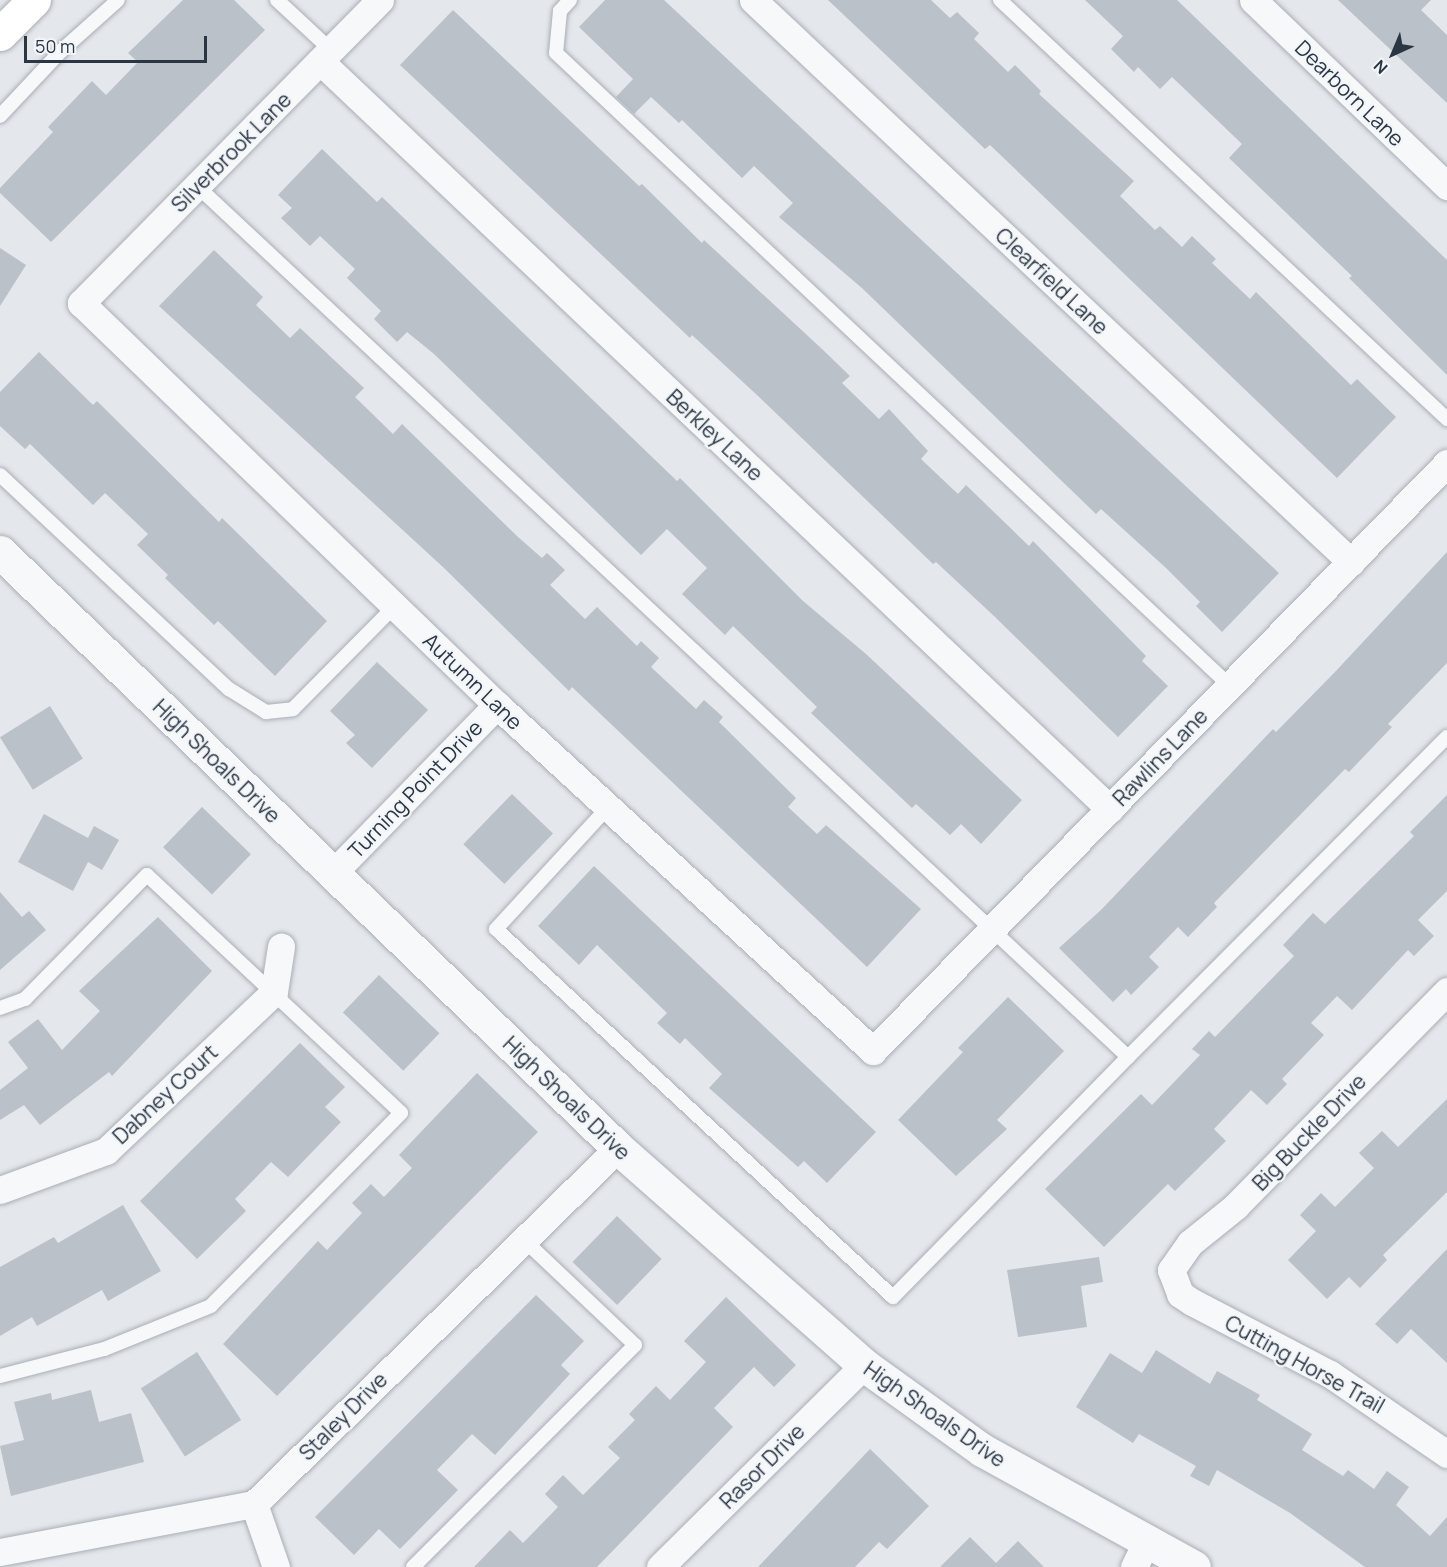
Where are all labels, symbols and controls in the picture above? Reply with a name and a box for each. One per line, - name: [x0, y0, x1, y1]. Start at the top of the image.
- scale bar: [27, 24, 210, 62]
- north arrow: [1363, 24, 1423, 84]
- text: 50 m: [35, 34, 75, 58]
- street label: Dearborn Lane: [1290, 35, 1410, 151]
- text: N: [1369, 55, 1392, 79]
- street label: Silverbrook Lane: [166, 87, 296, 217]
- street label: Clearfield Lane: [990, 222, 1114, 340]
- street label: Berkley Lane: [662, 384, 768, 486]
- street label: Autumn Lane: [418, 627, 528, 735]
- street label: High Shoals Drive: [148, 694, 286, 828]
- street label: Rawlins Lane: [1107, 703, 1213, 811]
- street label: Turning Point Drive: [343, 715, 487, 863]
- street label: High Shoals Drive: [498, 1031, 636, 1165]
- street label: Dabney Court: [107, 1039, 223, 1149]
- street label: Big Buckle Drive: [1247, 1068, 1371, 1196]
- street label: Cutting Horse Trail: [1221, 1310, 1389, 1418]
- street label: High Shoals Drive: [859, 1356, 1011, 1472]
- street label: Staley Drive: [294, 1367, 392, 1465]
- street label: Rasor Drive: [714, 1418, 810, 1514]

